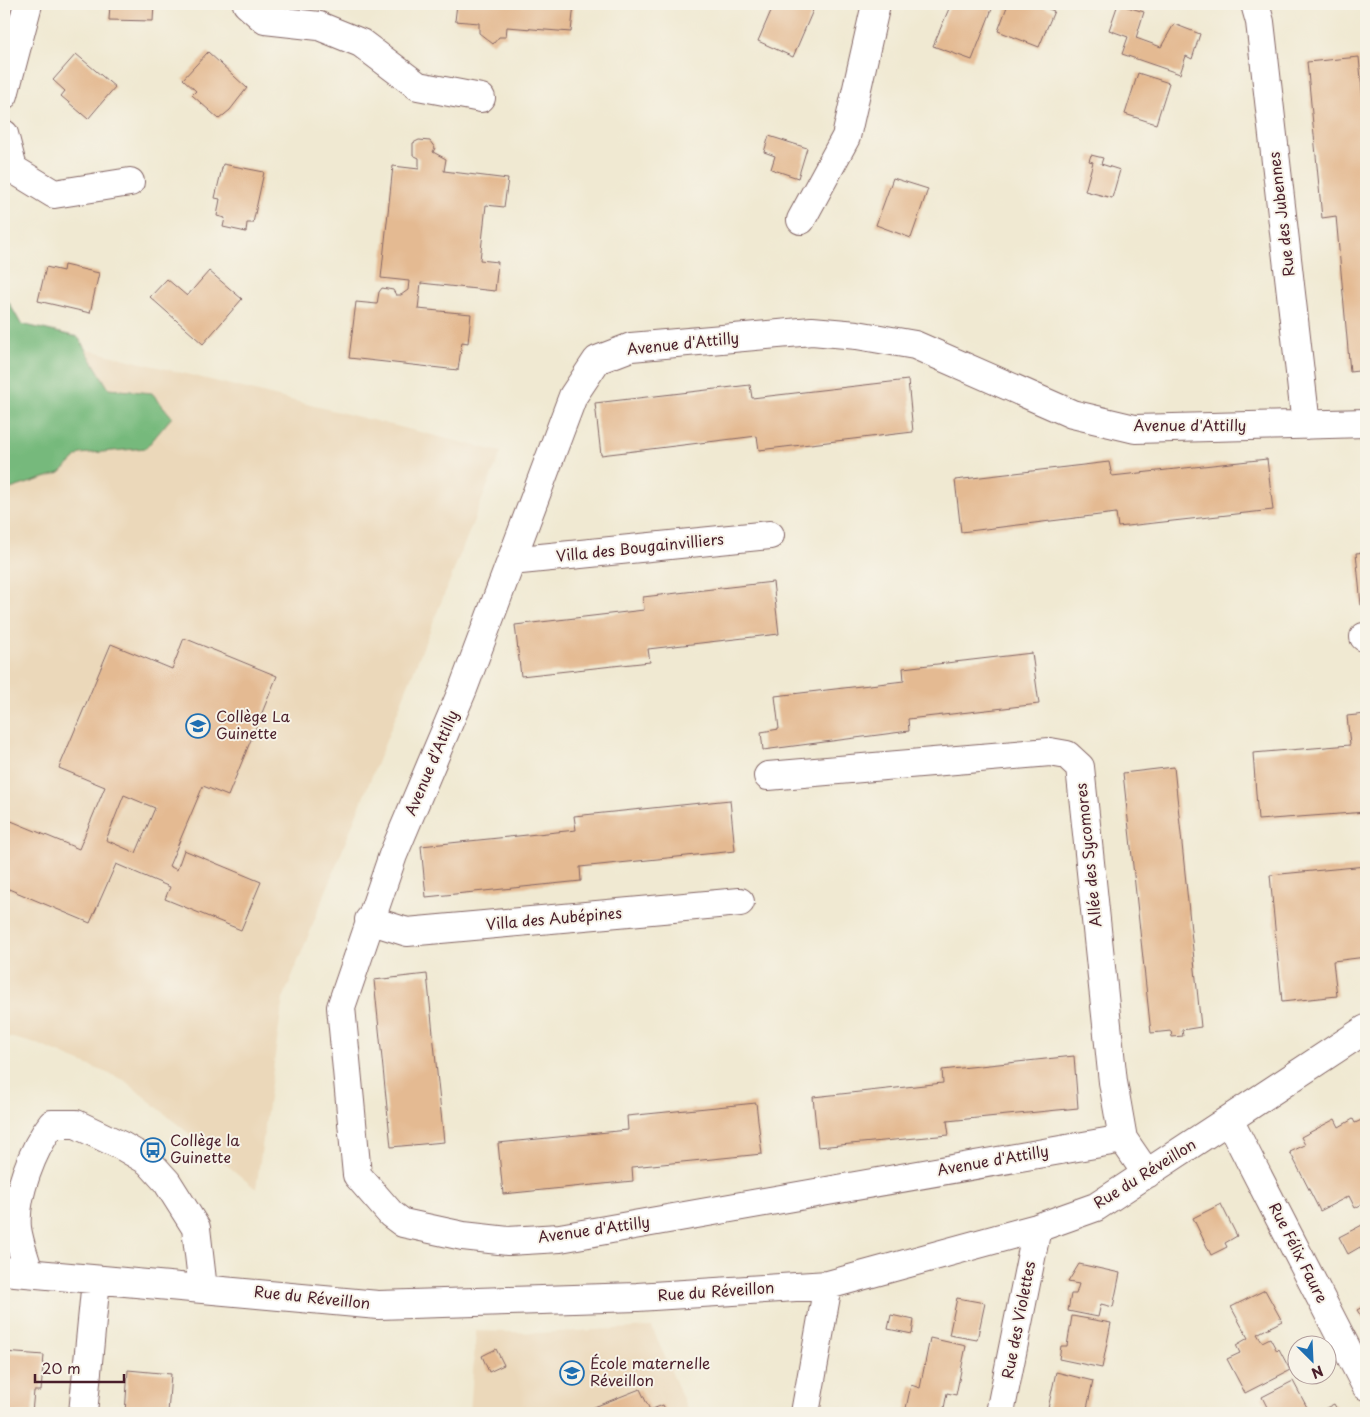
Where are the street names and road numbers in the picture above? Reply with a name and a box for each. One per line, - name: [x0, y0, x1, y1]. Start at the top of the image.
- street label: Rue des Jubennes: [1261, 150, 1300, 278]
- street label: Avenue d'Attilly: [626, 325, 740, 360]
- street label: Avenue d'Attilly: [1134, 413, 1246, 436]
- street label: Villa des Bougainvilliers: [555, 526, 725, 567]
- street label: Avenue d'Attilly: [398, 706, 463, 819]
- street label: Allée des Sycomores: [1068, 782, 1107, 928]
- street label: Villa des Aubépines: [485, 900, 623, 935]
- street label: Rue du Réveillon: [1089, 1132, 1200, 1213]
- street label: Avenue d'Attilly: [935, 1138, 1050, 1181]
- street label: Rue Félix Faure: [1264, 1198, 1335, 1307]
- street label: Avenue d'Attilly: [536, 1209, 651, 1248]
- street label: Rue des Violettes: [995, 1259, 1040, 1381]
- street label: Rue du Réveillon: [657, 1275, 775, 1306]
- street label: Rue du Réveillon: [253, 1279, 371, 1314]

